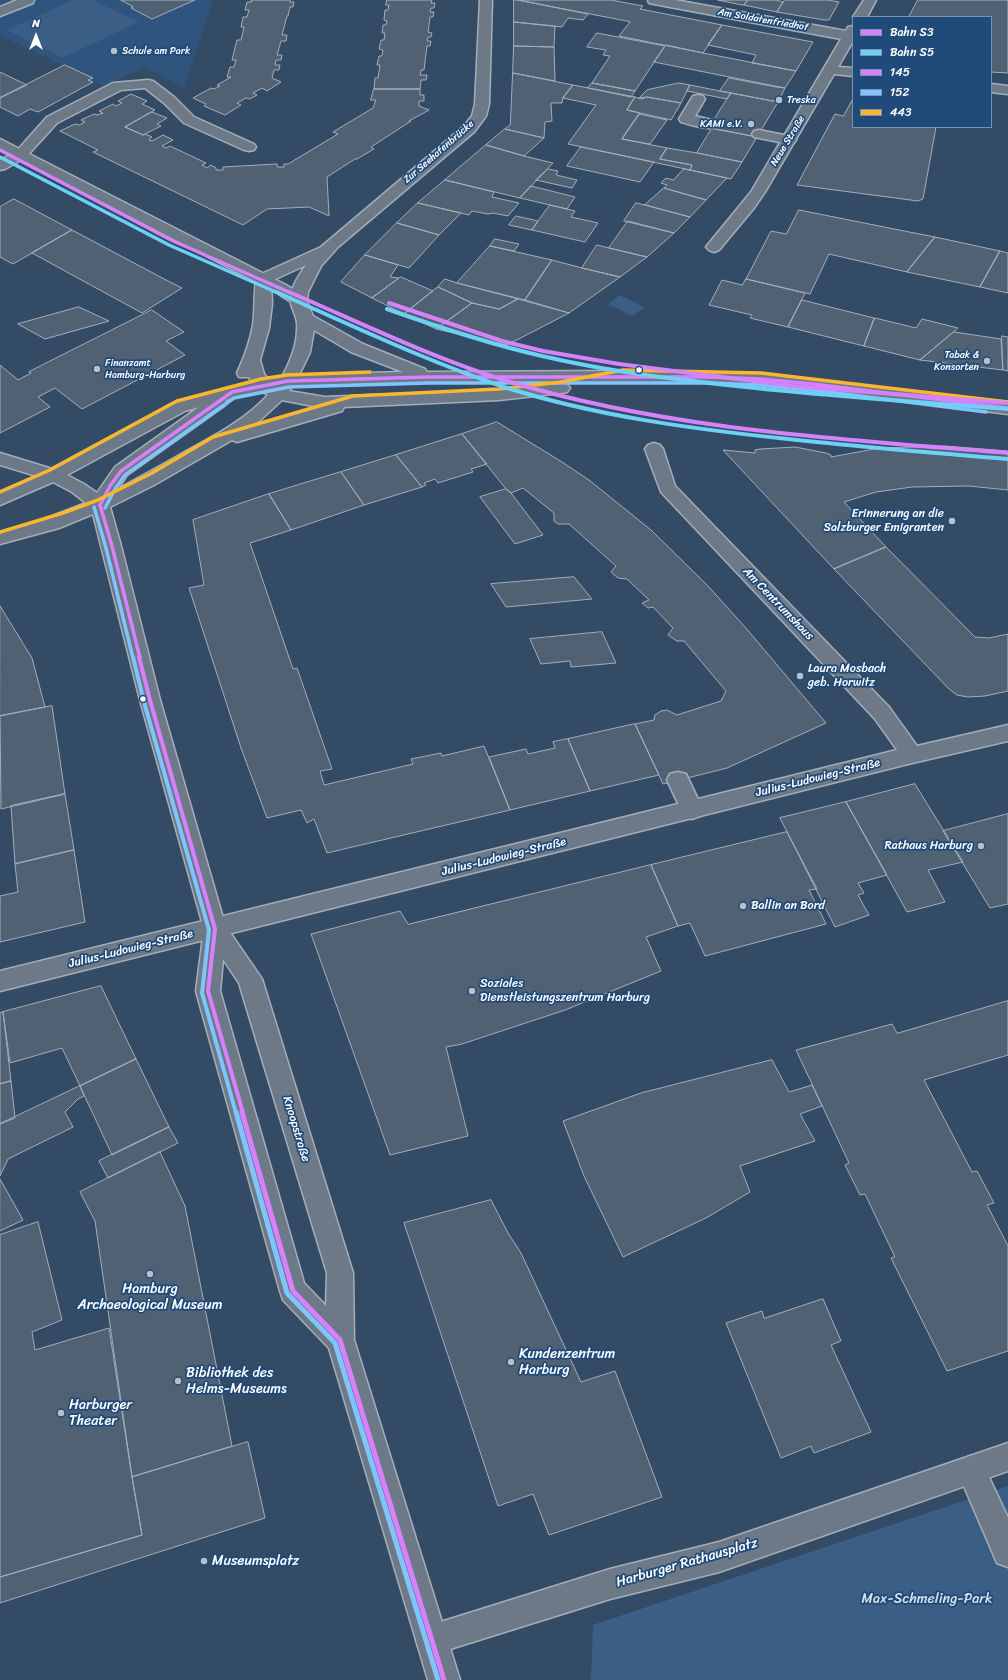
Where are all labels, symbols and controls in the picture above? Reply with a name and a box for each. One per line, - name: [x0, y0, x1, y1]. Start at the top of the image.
- street label: Am Soldatenfriedhof: [717, 6, 809, 34]
- text: N: [32, 14, 40, 33]
- north arrow: [16, 16, 56, 56]
- legend: [852, 16, 992, 128]
- text: Bahn S3: [890, 21, 934, 43]
- text: Bahn S5: [890, 41, 934, 63]
- place label: Schule am Park: [122, 45, 190, 57]
- marker: Schule am Park: [109, 46, 119, 56]
- text: 145: [890, 61, 910, 83]
- text: 152: [890, 81, 909, 103]
- place label: Treska: [787, 94, 816, 106]
- marker: Treska: [774, 95, 784, 105]
- text: 443: [890, 101, 912, 123]
- street label: Neue Straße: [768, 114, 808, 168]
- street label: Zur Seehafenbrücke: [401, 118, 477, 186]
- place label: KAMI e.V.: [700, 118, 743, 130]
- marker: KAMI e.V.: [746, 119, 756, 129]
- place label: Tabak & Konsorten: [934, 349, 979, 372]
- marker: Tabak & Konsorten: [982, 356, 992, 366]
- place label: Finanzamt Hamburg-Harburg: [105, 357, 185, 380]
- marker: Finanzamt Hamburg-Harburg: [92, 364, 102, 374]
- unlabelled marker: [634, 365, 644, 375]
- place label: Erinnerung an die Salzburger Emigranten: [823, 507, 944, 535]
- marker: Erinnerung an die Salzburger Emigranten: [947, 516, 957, 526]
- street label: Am Centrumshaus: [740, 564, 816, 644]
- place label: Laura Mosbach geb. Horwitz: [808, 662, 886, 690]
- marker: Laura Mosbach geb. Horwitz: [795, 671, 805, 681]
- unlabelled marker: [138, 694, 148, 704]
- street label: Julius-Ludowieg-Straße: [754, 756, 882, 800]
- street label: Julius-Ludowieg-Straße: [440, 835, 568, 879]
- place label: Rathaus Harburg: [884, 839, 973, 853]
- marker: Rathaus Harburg: [976, 841, 986, 851]
- place label: Ballin an Bord: [751, 899, 825, 913]
- marker: Ballin an Bord: [738, 901, 748, 911]
- street label: Julius-Ludowieg-Straße: [67, 927, 195, 971]
- place label: Soziales Dienstleistungszentrum Harburg: [480, 977, 650, 1005]
- marker: Soziales Dienstleistungszentrum Harburg: [467, 986, 477, 996]
- street label: Knoopstraße: [279, 1094, 313, 1164]
- marker: Hamburg Archaeological Museum: [145, 1269, 155, 1279]
- place label: Hamburg Archaeological Museum: [78, 1281, 222, 1314]
- place label: Kundenzentrum Harburg: [519, 1346, 615, 1378]
- marker: Kundenzentrum Harburg: [506, 1357, 516, 1367]
- place label: Bibliothek des Helms-Museums: [186, 1365, 287, 1398]
- marker: Bibliothek des Helms-Museums: [173, 1376, 183, 1386]
- place label: Harburger Theater: [69, 1397, 132, 1430]
- marker: Harburger Theater: [56, 1408, 66, 1418]
- street label: Harburger Rathausplatz: [614, 1535, 760, 1591]
- place label: Museumsplatz: [212, 1553, 299, 1569]
- marker: Museumsplatz: [199, 1556, 209, 1566]
- park label: Max-Schmeling-Park: [862, 1591, 992, 1607]

